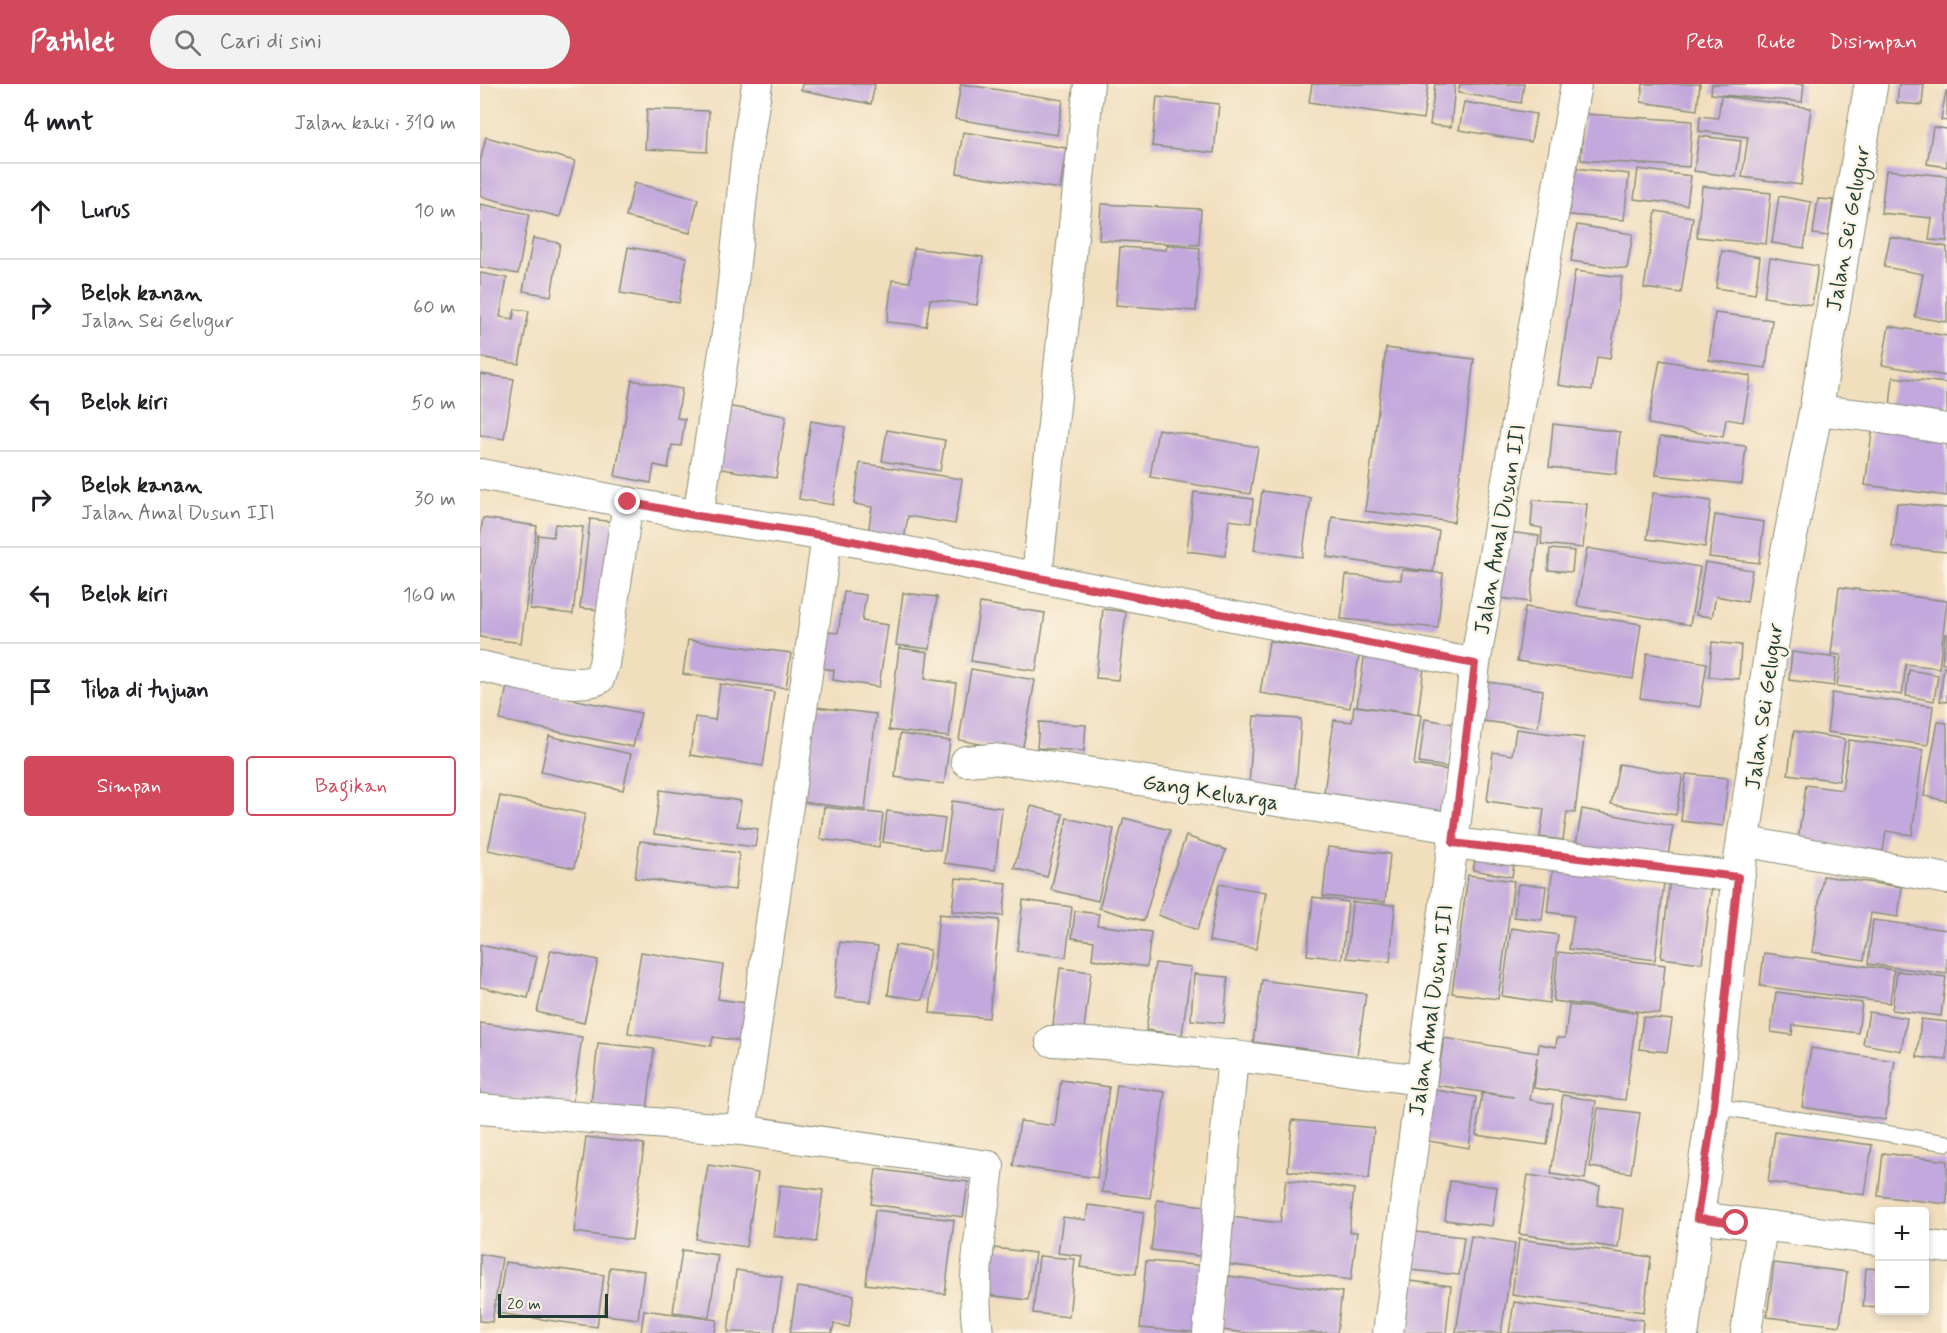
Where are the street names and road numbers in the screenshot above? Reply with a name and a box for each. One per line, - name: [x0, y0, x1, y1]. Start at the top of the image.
- street label: Jalan Sei Gelugur: [1821, 143, 1880, 314]
- street label: Jalan Amal Dusun III: [1469, 422, 1533, 637]
- street label: Jalan Sei Gelugur: [1739, 621, 1794, 792]
- street label: Gang Keluarga: [1140, 768, 1281, 821]
- street label: Jalan Amal Dusun III: [1403, 903, 1461, 1118]

